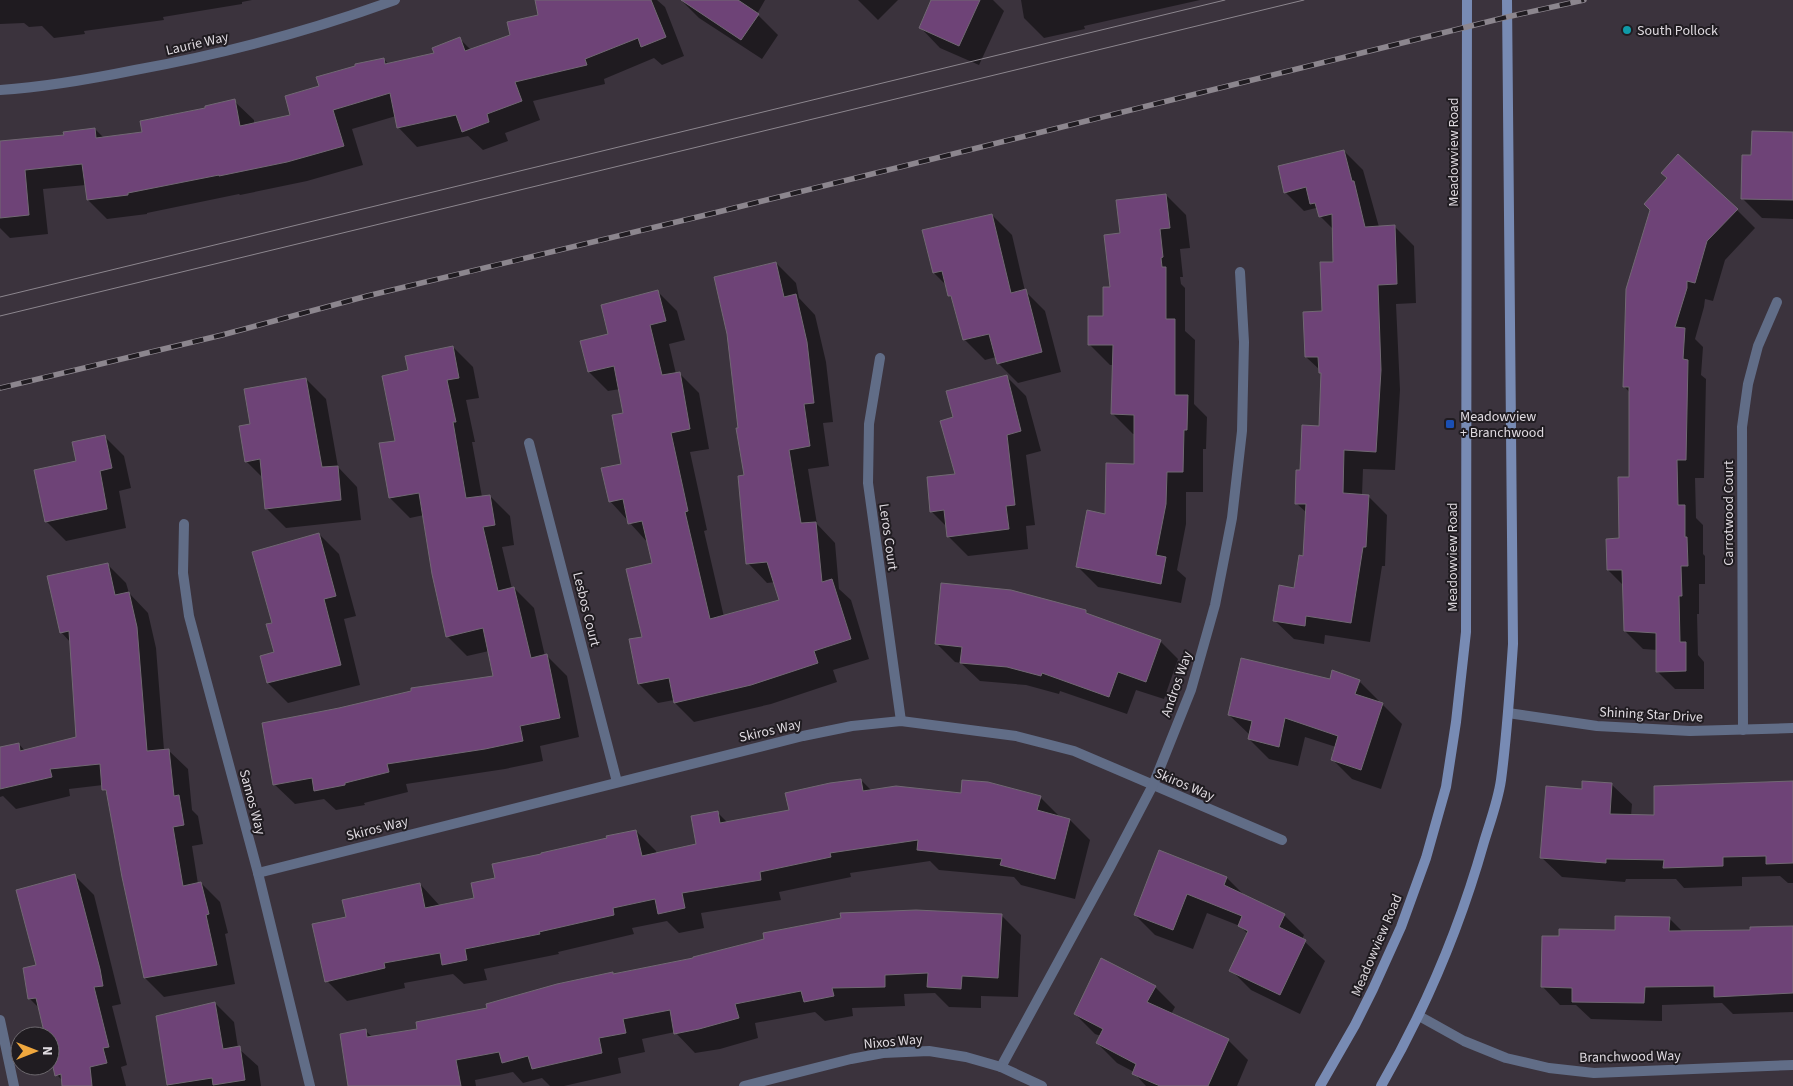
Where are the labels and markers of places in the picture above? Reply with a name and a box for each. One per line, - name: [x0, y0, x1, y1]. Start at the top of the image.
- place label: South Pollock: [1637, 21, 1718, 41]
- marker: South Pollock: [1621, 24, 1633, 36]
- place label: Meadowview + Branchwood: [1460, 407, 1544, 443]
- marker: Meadowview + Branchwood: [1444, 418, 1456, 430]

